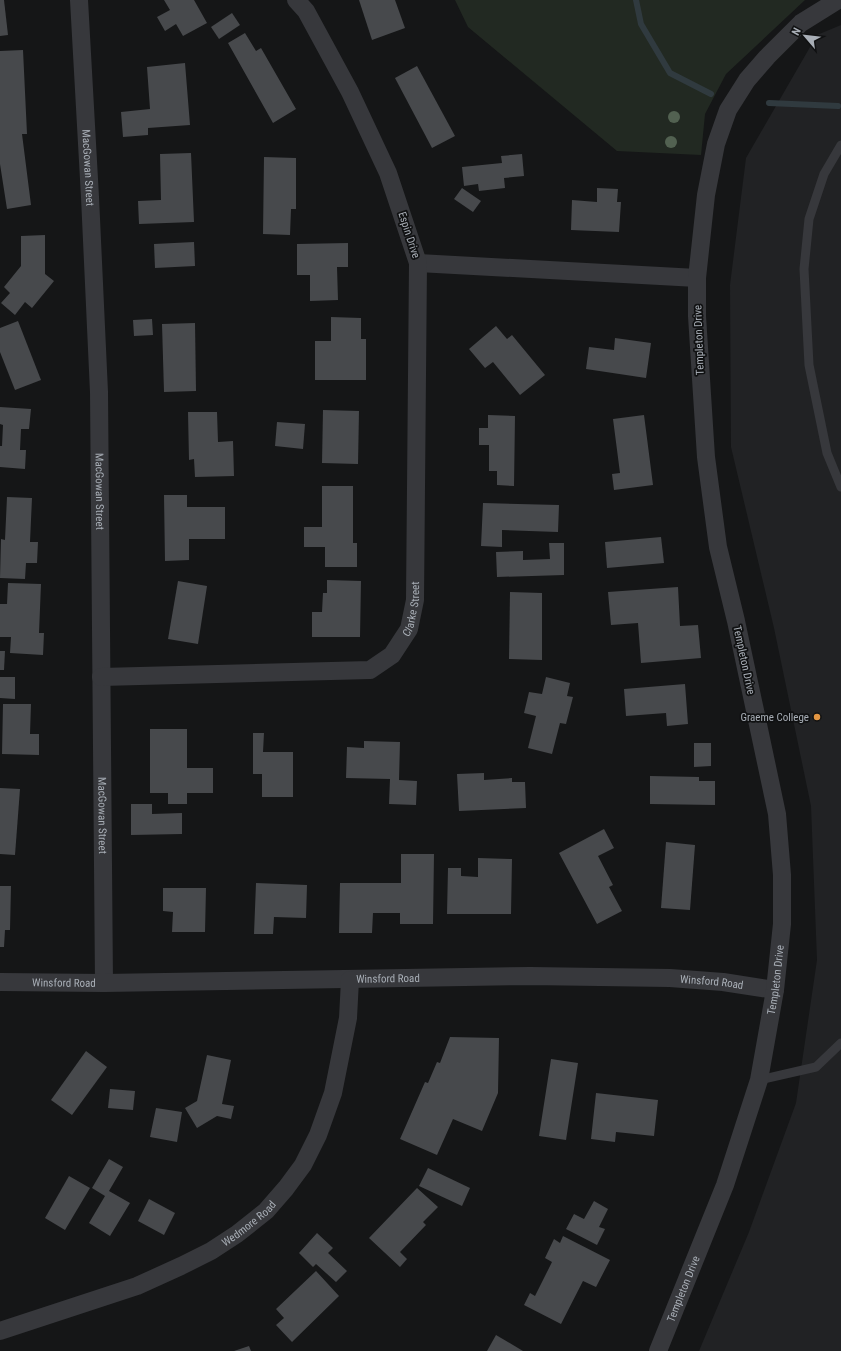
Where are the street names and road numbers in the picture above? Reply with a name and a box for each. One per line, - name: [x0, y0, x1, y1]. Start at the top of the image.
- street label: MacGowan Street: [80, 129, 97, 206]
- street label: Espin Drive: [395, 210, 423, 260]
- street label: Templeton Drive: [691, 305, 707, 375]
- street label: MacGowan Street: [93, 453, 107, 530]
- street label: Clarke Street: [399, 581, 422, 639]
- street label: Templeton Drive: [730, 624, 758, 696]
- street label: MacGowan Street: [96, 777, 109, 854]
- street label: Templeton Drive: [764, 944, 786, 1016]
- street label: Winsford Road: [356, 971, 420, 985]
- street label: Winsford Road: [680, 972, 744, 992]
- street label: Winsford Road: [32, 976, 96, 989]
- street label: Wedmore Road: [219, 1198, 279, 1249]
- street label: Templeton Drive: [664, 1254, 702, 1324]

